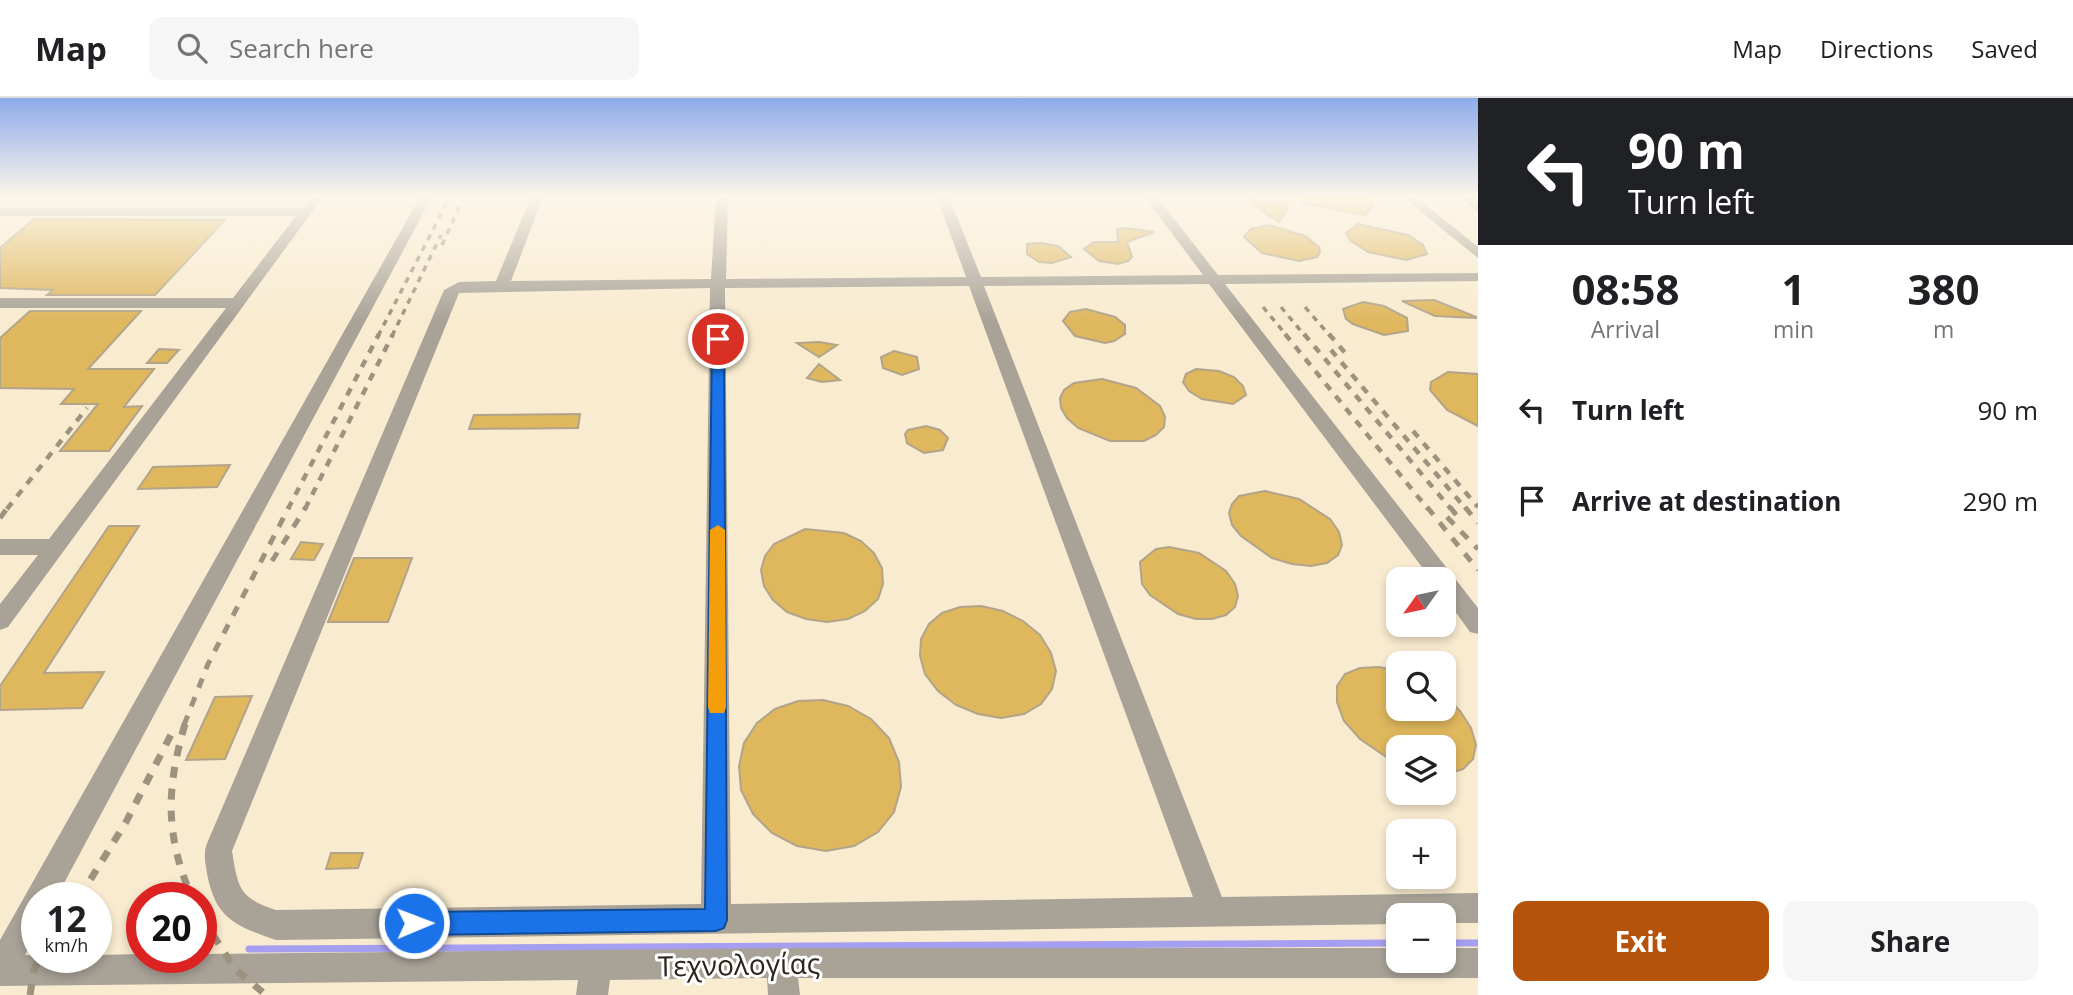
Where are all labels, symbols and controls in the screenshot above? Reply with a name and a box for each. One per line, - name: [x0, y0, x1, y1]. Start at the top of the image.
- search box: [149, 17, 639, 80]
- text: Map: [35, 26, 107, 71]
- icon: search: [173, 29, 211, 67]
- text: Search here: [229, 30, 374, 66]
- text: Map: [1732, 32, 1782, 65]
- text: Directions: [1820, 32, 1933, 65]
- text: Saved: [1971, 32, 2038, 65]
- text: 90 m: [1628, 117, 1745, 183]
- icon: left: [1513, 126, 1604, 217]
- text: Turn left: [1628, 180, 1754, 223]
- text: 08:58: [1571, 260, 1679, 317]
- text: 1: [1781, 260, 1806, 317]
- text: 380: [1908, 260, 1980, 317]
- pin: [688, 309, 748, 369]
- text: Arrival: [1591, 313, 1660, 345]
- text: min: [1773, 313, 1814, 345]
- text: m: [1933, 313, 1954, 345]
- icon: arrive: [699, 320, 737, 358]
- icon: left: [1513, 391, 1551, 429]
- text: Turn left: [1572, 392, 1684, 428]
- text: 90 m: [1977, 392, 2038, 428]
- icon: arrive: [1513, 482, 1551, 520]
- text: Arrive at destination: [1572, 483, 1841, 519]
- text: 290 m: [1963, 483, 2038, 519]
- north arrow: [1386, 567, 1456, 637]
- map controls: [1386, 567, 1456, 973]
- button: search: [1386, 651, 1456, 721]
- button: layers: [1386, 735, 1456, 805]
- button: +: [1386, 819, 1456, 889]
- speed limit sign: 20: [126, 882, 217, 973]
- position arrow: [377, 886, 451, 960]
- text: 12: [46, 895, 87, 942]
- button: Exit: [1513, 901, 1769, 981]
- button: Share: [1783, 901, 2038, 981]
- button: −: [1386, 903, 1456, 973]
- text: km/h: [45, 933, 88, 957]
- street label: Τεχνολογίας: [658, 944, 820, 984]

